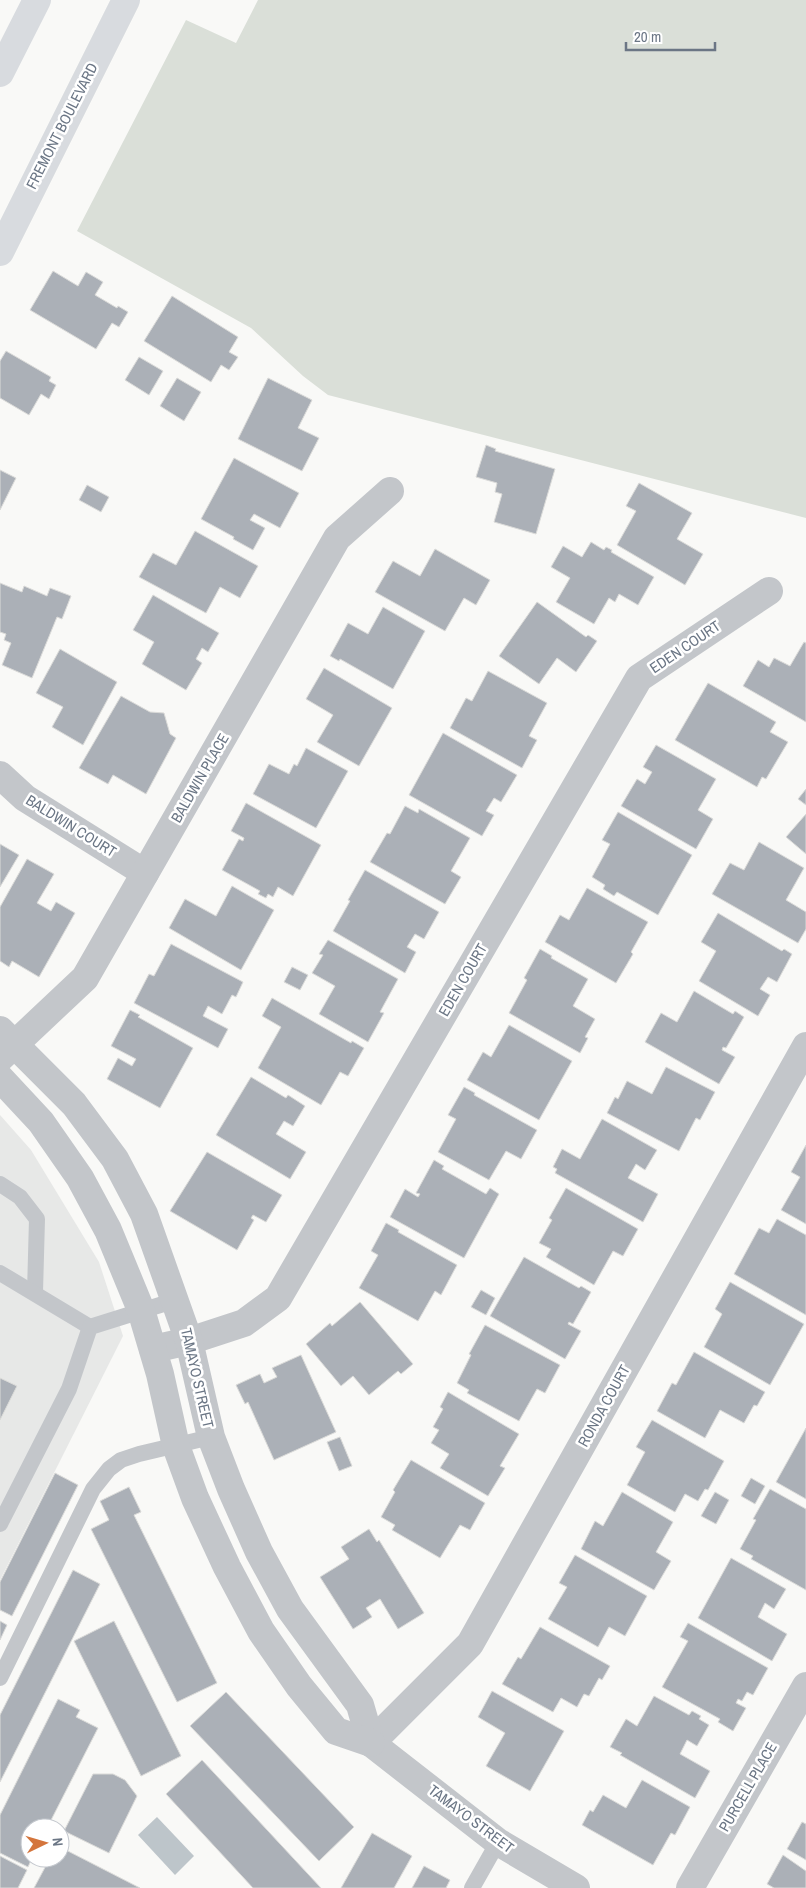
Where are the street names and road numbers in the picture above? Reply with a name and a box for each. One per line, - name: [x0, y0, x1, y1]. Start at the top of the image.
- street label: FREMONT BOULEVARD: [21, 59, 103, 192]
- street label: EDEN COURT: [645, 615, 725, 678]
- street label: BALDWIN PLACE: [166, 729, 234, 826]
- street label: BALDWIN COURT: [22, 789, 121, 862]
- street label: EDEN COURT: [433, 939, 492, 1020]
- street label: TAMAYO STREET: [176, 1326, 219, 1430]
- street label: RONDA COURT: [572, 1361, 635, 1451]
- street label: PURCELL PLACE: [713, 1738, 782, 1835]
- street label: TAMAYO STREET: [424, 1779, 519, 1858]

